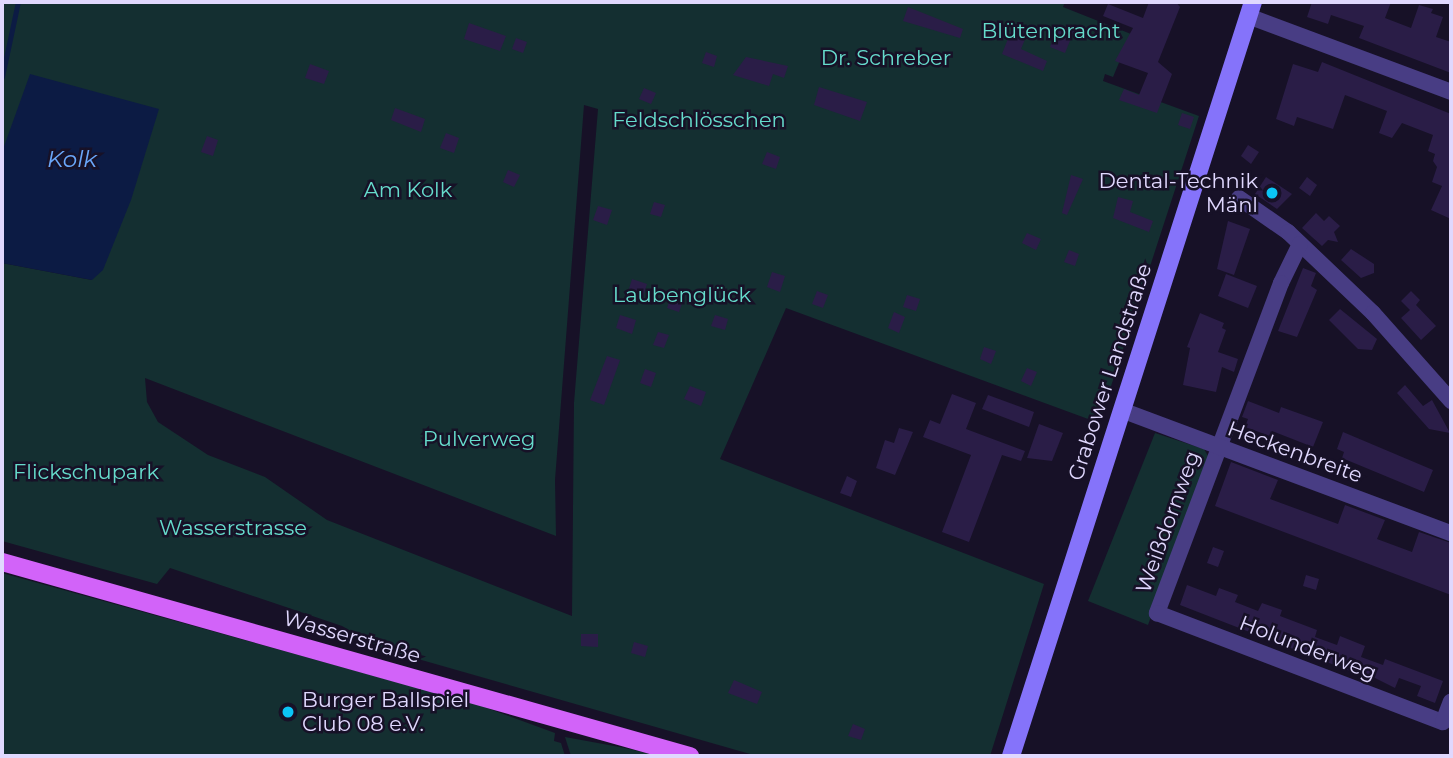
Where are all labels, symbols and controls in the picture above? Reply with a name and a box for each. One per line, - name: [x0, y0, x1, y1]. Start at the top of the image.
- park label: Blütenpracht: [981, 18, 1121, 44]
- park label: Dr. Schreber: [821, 45, 951, 71]
- park label: Feldschlösschen: [612, 107, 786, 133]
- water label: Kolk: [47, 145, 97, 173]
- place label: Dental-Technik Mänl: [1098, 168, 1258, 218]
- park label: Am Kolk: [364, 177, 452, 203]
- marker: Dental-Technik Mänl: [1264, 185, 1280, 201]
- street label: Grabower Landstraße: [1063, 260, 1157, 484]
- park label: Laubenglück: [613, 282, 751, 308]
- street label: Heckenbreite: [1224, 416, 1366, 488]
- park label: Pulverweg: [423, 426, 535, 452]
- street label: Weißdornweg: [1131, 447, 1205, 597]
- park label: Flickschupark: [13, 459, 159, 485]
- park label: Wasserstrasse: [159, 515, 307, 541]
- street label: Wasserstraße: [280, 605, 424, 669]
- street label: Holunderweg: [1236, 610, 1380, 686]
- place label: Burger Ballspiel Club 08 e.V.: [302, 687, 469, 737]
- marker: Burger Ballspiel Club 08 e.V.: [280, 704, 296, 720]

